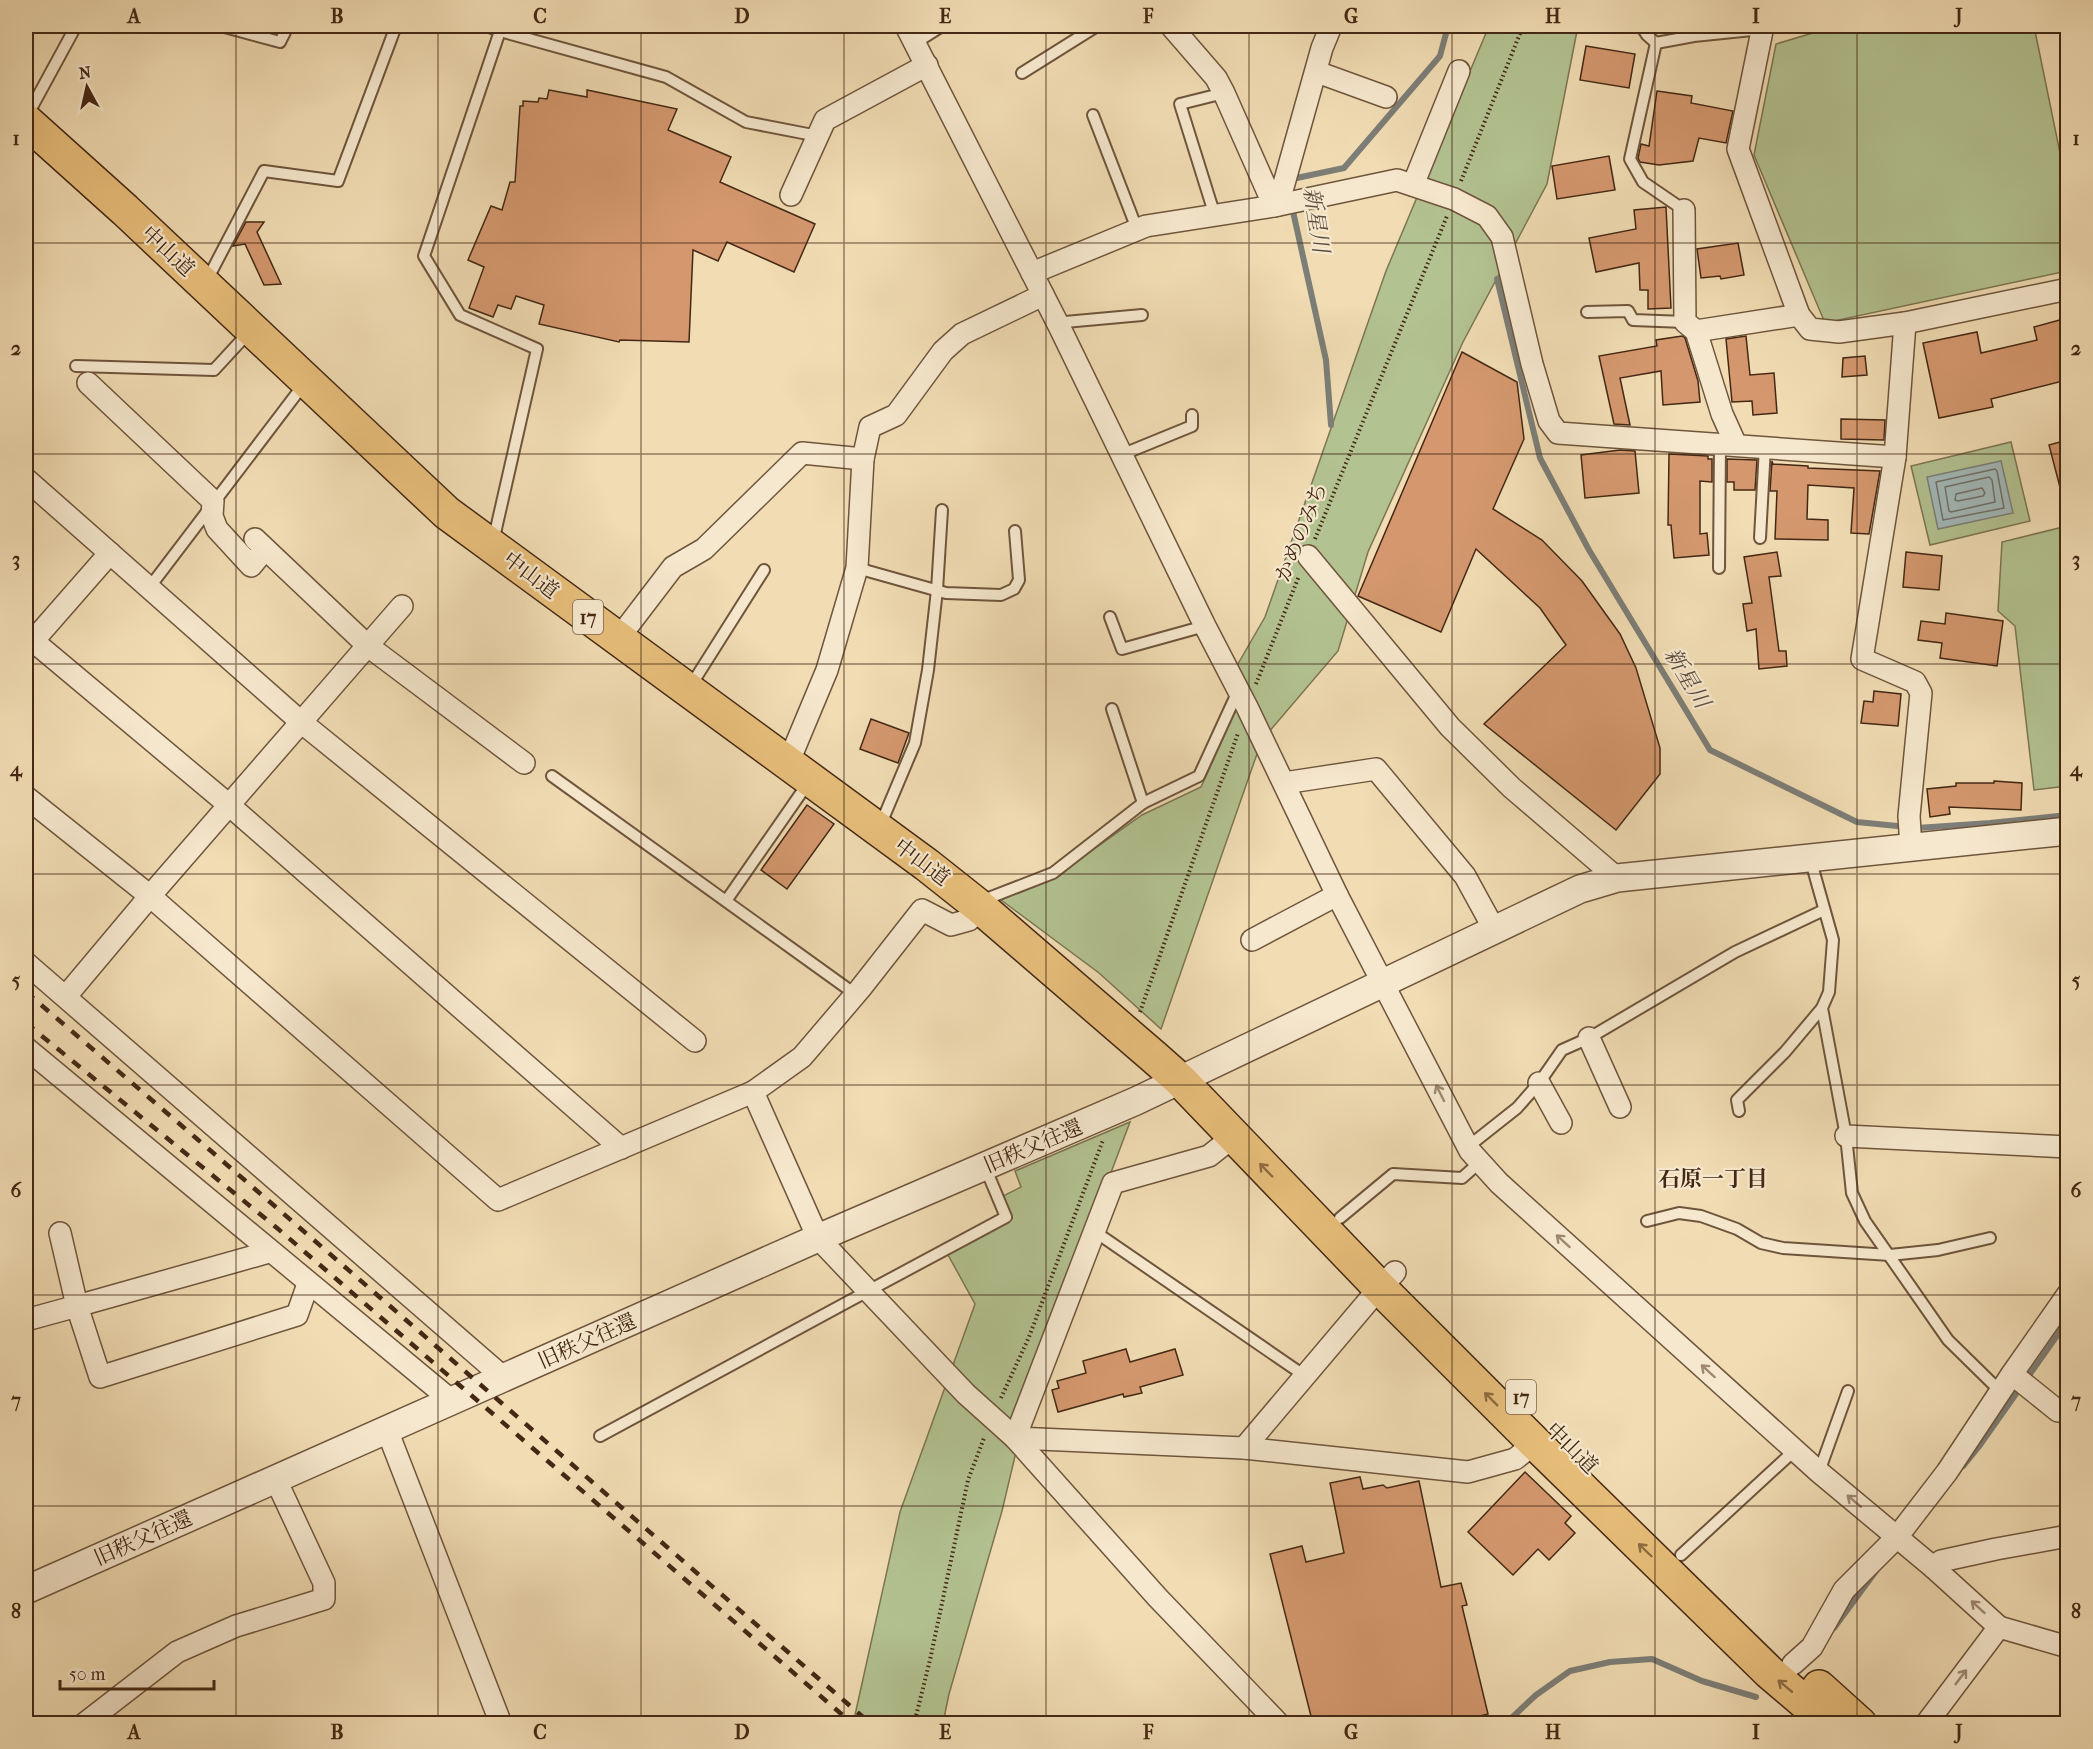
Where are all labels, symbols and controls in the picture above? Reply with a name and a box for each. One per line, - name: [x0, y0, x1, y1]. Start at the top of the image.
- text: A: [126, 5, 142, 28]
- text: B: [330, 5, 344, 28]
- text: C: [533, 5, 547, 28]
- text: D: [734, 5, 750, 28]
- text: E: [939, 5, 951, 28]
- text: F: [1142, 5, 1154, 28]
- text: G: [1344, 5, 1358, 28]
- text: H: [1545, 5, 1561, 28]
- text: I: [1752, 5, 1760, 28]
- text: J: [1953, 5, 1963, 28]
- north arrow: [57, 57, 117, 117]
- text: N: [78, 62, 93, 83]
- text: 1: [12, 127, 20, 150]
- text: 1: [2072, 127, 2080, 150]
- water label: 新星川: [1298, 185, 1334, 257]
- street label: 中山道: [137, 221, 199, 281]
- text: 2: [11, 337, 21, 360]
- text: 2: [2071, 337, 2081, 360]
- street label: かめのみち: [1270, 479, 1332, 585]
- street label: 中山道: [499, 546, 563, 604]
- text: 3: [12, 548, 20, 571]
- text: 3: [2072, 548, 2080, 571]
- road number: 17: [573, 600, 603, 634]
- water label: 新星川: [1659, 643, 1716, 715]
- text: 4: [9, 758, 23, 782]
- text: 4: [2069, 758, 2083, 782]
- street label: 中山道: [890, 833, 954, 891]
- text: 5: [12, 969, 21, 992]
- text: 5: [2072, 969, 2081, 992]
- one-way arrow: [1434, 1084, 1445, 1102]
- street label: 旧秩父往還: [980, 1114, 1086, 1178]
- one-way arrow: [1258, 1163, 1273, 1178]
- district label: 石原一丁目: [1658, 1166, 1768, 1192]
- text: 6: [11, 1179, 23, 1202]
- text: 6: [2071, 1179, 2083, 1202]
- one-way arrow: [1556, 1234, 1571, 1248]
- street label: 旧秩父往還: [534, 1309, 640, 1373]
- one-way arrow: [1701, 1365, 1716, 1379]
- road number: 17: [1506, 1380, 1536, 1414]
- text: 7: [10, 1389, 21, 1412]
- text: 7: [2070, 1389, 2081, 1412]
- one-way arrow: [1483, 1392, 1498, 1406]
- street label: 中山道: [1541, 1417, 1603, 1479]
- one-way arrow: [1846, 1494, 1862, 1507]
- street label: 旧秩父往還: [90, 1506, 196, 1570]
- one-way arrow: [1637, 1543, 1652, 1558]
- text: 8: [11, 1600, 21, 1623]
- one-way arrow: [1970, 1600, 1985, 1614]
- text: 8: [2071, 1600, 2081, 1623]
- scale bar: [60, 1653, 214, 1691]
- text: 50 m: [69, 1664, 106, 1685]
- one-way arrow: [1955, 1669, 1968, 1685]
- one-way arrow: [1778, 1679, 1793, 1693]
- text: A: [126, 1721, 142, 1744]
- text: B: [330, 1721, 344, 1744]
- text: C: [533, 1721, 547, 1744]
- text: D: [734, 1721, 750, 1744]
- text: E: [939, 1721, 951, 1744]
- text: F: [1142, 1721, 1154, 1744]
- text: G: [1344, 1721, 1358, 1744]
- text: H: [1545, 1721, 1561, 1744]
- text: I: [1752, 1721, 1760, 1744]
- text: J: [1953, 1721, 1963, 1744]

